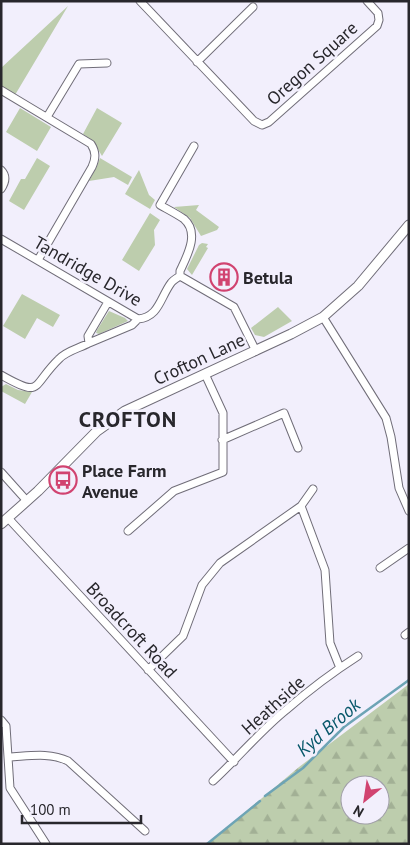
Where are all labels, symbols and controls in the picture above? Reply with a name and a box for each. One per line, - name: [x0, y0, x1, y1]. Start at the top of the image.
- street label: Oregon Square: [262, 16, 362, 110]
- street label: Tandridge Drive: [30, 231, 146, 311]
- building icon: Betula: [209, 262, 239, 292]
- place label: Betula: [243, 266, 293, 289]
- street label: Crofton Lane: [150, 328, 248, 390]
- district label: CROFTON: [79, 405, 177, 433]
- place label: Place Farm Avenue: [82, 459, 167, 503]
- bus stop icon: Place Farm Avenue: [48, 465, 78, 495]
- street label: Broadcroft Road: [82, 577, 182, 683]
- street label: Heathside: [237, 671, 309, 739]
- water label: Kyd Brook: [291, 692, 366, 761]
- north arrow: [340, 775, 390, 825]
- scale bar: [22, 792, 141, 824]
- text: 100 m: [30, 800, 71, 819]
- text: N: [350, 801, 367, 821]

